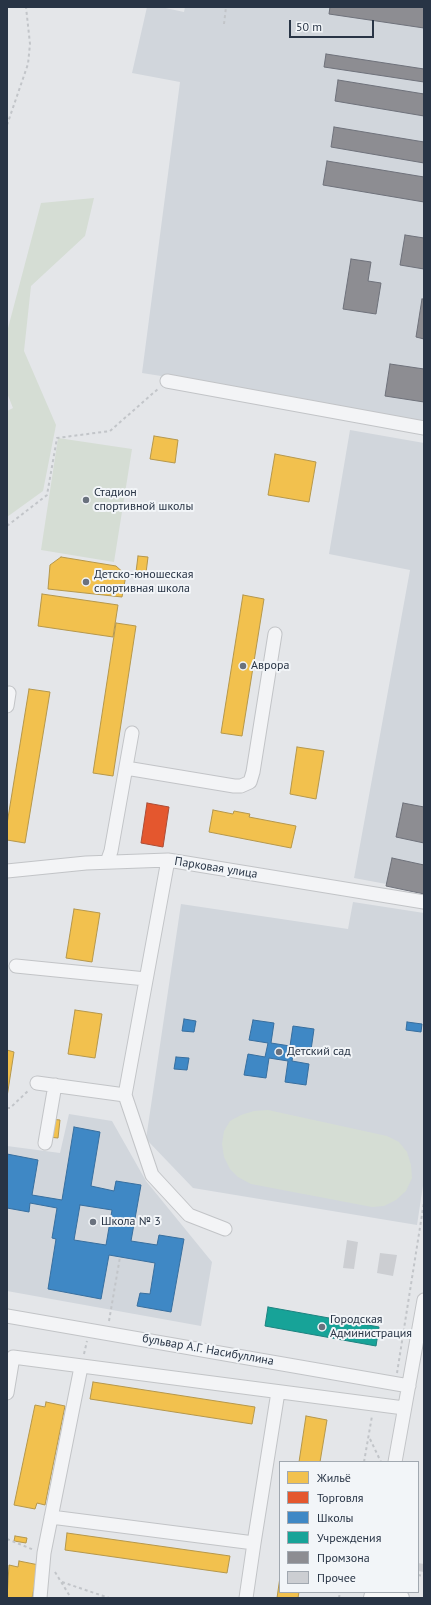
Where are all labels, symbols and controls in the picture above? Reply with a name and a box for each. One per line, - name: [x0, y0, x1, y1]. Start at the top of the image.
- scale bar: [291, 12, 376, 38]
- text: 50 m: [296, 19, 322, 34]
- place label: Стадион спортивной школы: [94, 486, 193, 514]
- marker: Стадион спортивной школы: [81, 495, 91, 505]
- place label: Детско-юношеская спортивная школа: [94, 568, 193, 596]
- marker: Детско-юношеская спортивная школа: [81, 577, 91, 587]
- place label: Аврора: [251, 659, 289, 673]
- marker: Аврора: [238, 661, 248, 671]
- street label: Парковая улица: [174, 854, 258, 882]
- place label: Детский сад: [287, 1045, 351, 1059]
- marker: Детский сад: [274, 1047, 284, 1057]
- place label: Школа № 3: [101, 1215, 161, 1229]
- marker: Школа № 3: [88, 1217, 98, 1227]
- place label: Городская Администрация: [330, 1313, 412, 1341]
- marker: Городская Администрация: [317, 1322, 327, 1332]
- street label: бульвар А.Г. Насибуллина: [141, 1331, 275, 1369]
- legend: [279, 1461, 419, 1593]
- text: Жильё: [317, 1470, 351, 1485]
- text: Торговля: [317, 1490, 363, 1505]
- text: Школы: [317, 1510, 353, 1525]
- text: Учреждения: [317, 1530, 381, 1545]
- text: Промзона: [317, 1550, 370, 1565]
- text: Прочее: [317, 1570, 356, 1585]

